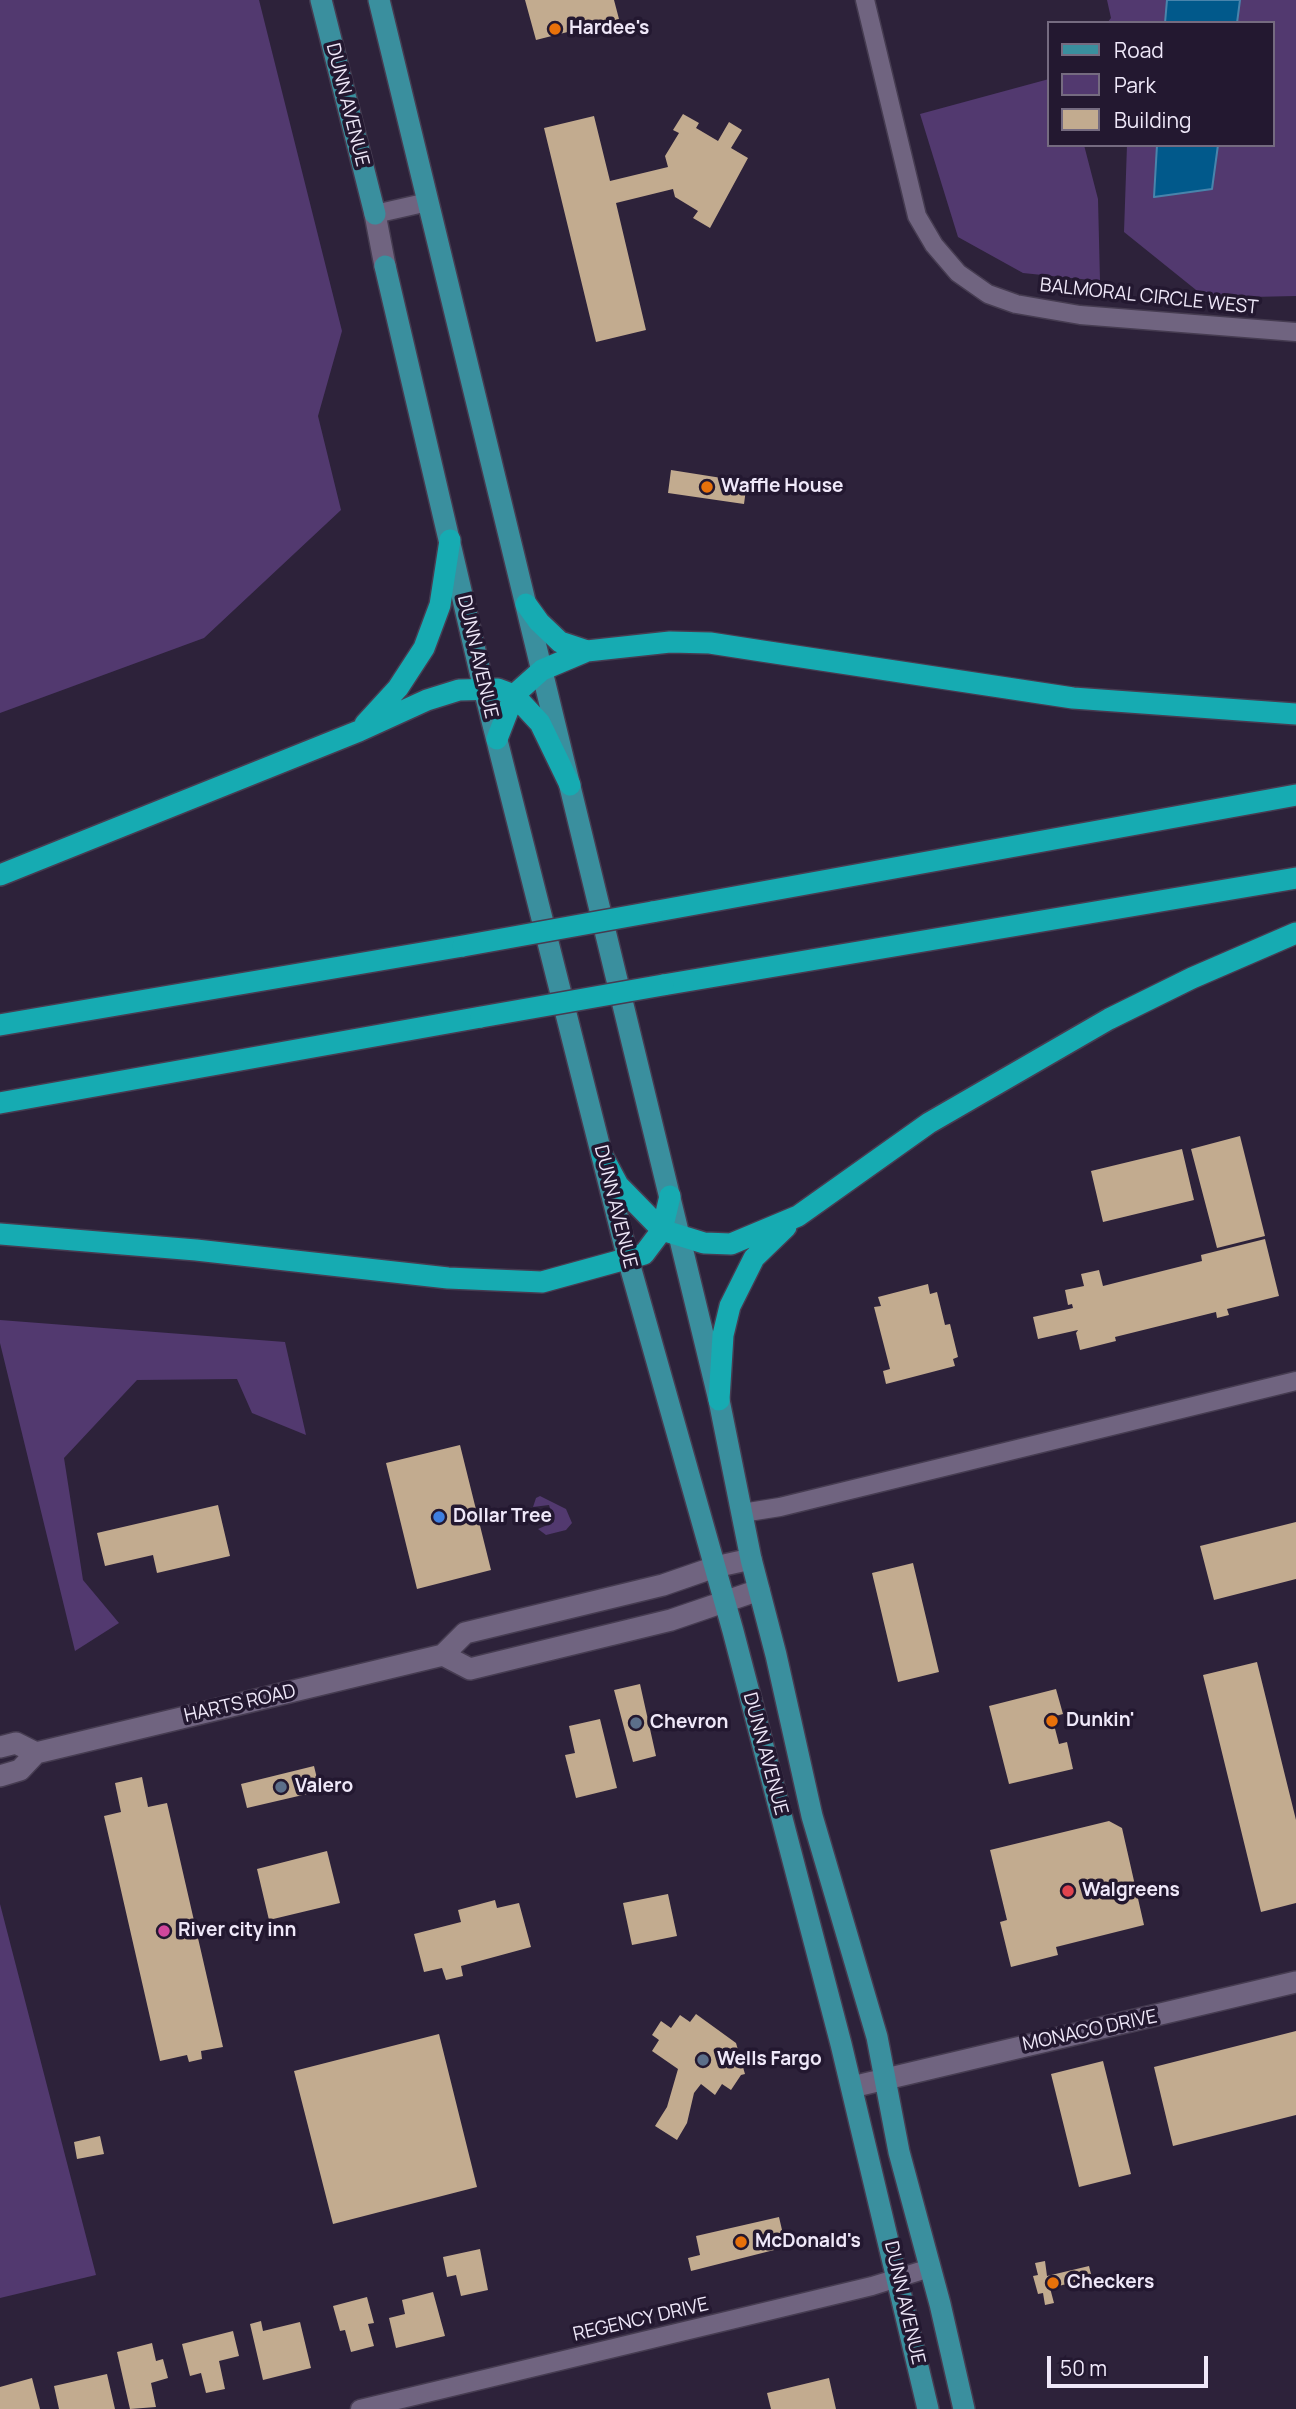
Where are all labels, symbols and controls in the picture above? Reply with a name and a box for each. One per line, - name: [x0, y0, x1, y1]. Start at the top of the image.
- place label: Hardee's: [569, 18, 649, 40]
- marker: Hardee's: [547, 21, 563, 37]
- legend: [1048, 21, 1275, 147]
- text: Road: [1114, 36, 1164, 64]
- street label: DUNN AVENUE: [321, 41, 373, 169]
- text: Park: [1114, 71, 1156, 99]
- text: Building: [1114, 106, 1191, 134]
- street label: BALMORAL CIRCLE WEST: [1039, 274, 1259, 320]
- place label: Waffle House: [721, 476, 843, 498]
- marker: Waffle House: [699, 479, 715, 495]
- street label: DUNN AVENUE: [452, 593, 502, 721]
- street label: DUNN AVENUE: [589, 1143, 641, 1271]
- place label: Dollar Tree: [453, 1506, 552, 1528]
- marker: Dollar Tree: [431, 1509, 447, 1525]
- street label: HARTS ROAD: [182, 1680, 298, 1728]
- street label: DUNN AVENUE: [738, 1690, 792, 1818]
- place label: Dunkin': [1066, 1710, 1135, 1732]
- place label: Chevron: [650, 1712, 728, 1734]
- marker: Dunkin': [1044, 1713, 1060, 1729]
- marker: Chevron: [628, 1715, 644, 1731]
- place label: Valero: [295, 1776, 353, 1798]
- marker: Valero: [273, 1779, 289, 1795]
- place label: Walgreens: [1082, 1880, 1180, 1902]
- marker: Walgreens: [1060, 1883, 1076, 1899]
- place label: River city inn: [178, 1920, 296, 1942]
- marker: River city inn: [156, 1923, 172, 1939]
- street label: MONACO DRIVE: [1021, 2006, 1159, 2056]
- place label: Wells Fargo: [717, 2049, 822, 2071]
- marker: Wells Fargo: [695, 2052, 711, 2068]
- place label: McDonald's: [755, 2231, 861, 2253]
- marker: McDonald's: [733, 2234, 749, 2250]
- street label: DUNN AVENUE: [879, 2239, 929, 2367]
- place label: Checkers: [1067, 2272, 1154, 2294]
- marker: Checkers: [1045, 2275, 1061, 2291]
- street label: REGENCY DRIVE: [571, 2293, 711, 2347]
- scale bar: [1051, 2342, 1212, 2386]
- text: 50 m: [1060, 2354, 1107, 2382]

